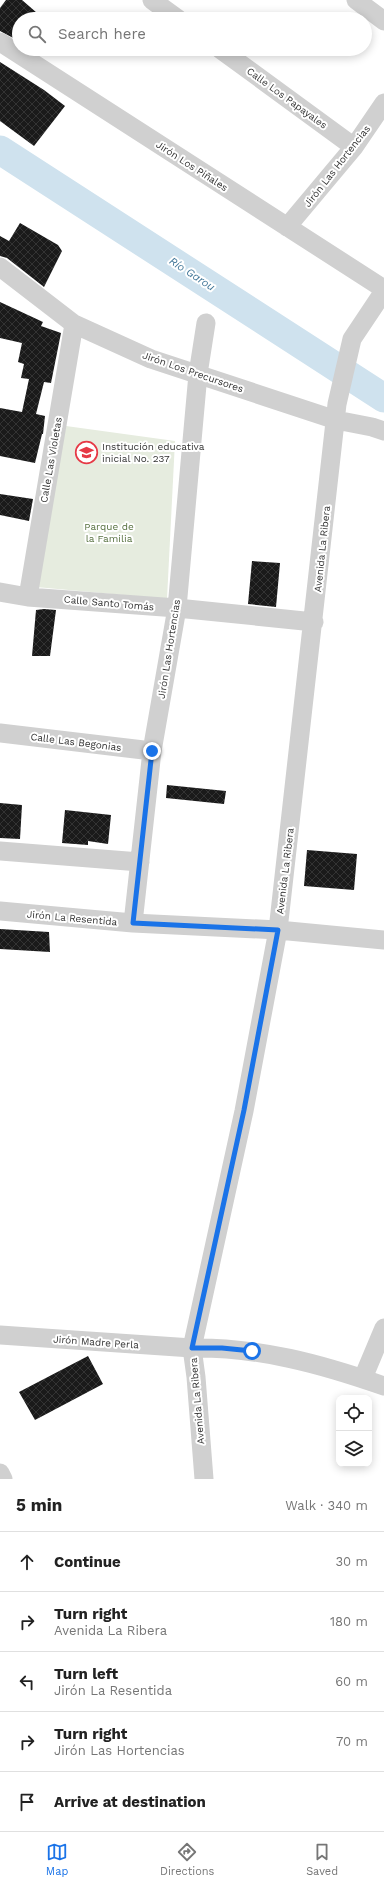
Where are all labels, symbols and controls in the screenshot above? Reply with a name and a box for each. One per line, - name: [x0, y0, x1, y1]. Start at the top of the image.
- search box: [12, 12, 372, 56]
- icon: search: [26, 23, 48, 45]
- text: Search here: [58, 25, 146, 43]
- street label: Calle Los Papayales: [245, 65, 329, 131]
- street label: Jirón Las Hortencias: [302, 123, 372, 209]
- street label: Jirón Los Piñales: [154, 139, 230, 193]
- water label: Río Garou: [167, 254, 218, 294]
- street label: Jirón Los Precursores: [141, 350, 245, 394]
- street label: Calle Las Violetas: [38, 416, 64, 504]
- school or university icon: Institución educativa inicial No. 237: [74, 439, 100, 465]
- place label: Institución educativa inicial No. 237: [102, 441, 205, 464]
- street label: Avenida La Ribera: [312, 505, 332, 593]
- park label: Parque de la Familia: [84, 521, 134, 544]
- street label: Calle Santo Tomás: [63, 594, 155, 612]
- street label: Jirón Las Hortencias: [156, 599, 182, 699]
- street label: Calle Las Begonias: [30, 731, 122, 753]
- route end: [143, 742, 161, 760]
- street label: Avenida La Ribera: [274, 827, 296, 915]
- street label: Jirón La Resentida: [26, 909, 118, 927]
- street label: Jirón Madre Perla: [53, 1334, 140, 1351]
- route start: [243, 1342, 261, 1360]
- street label: Avenida La Ribera: [188, 1357, 206, 1445]
- map controls: [336, 1395, 372, 1467]
- button: locate: [336, 1395, 372, 1431]
- button: layers: [336, 1431, 372, 1467]
- text: 5 min: [16, 1495, 62, 1515]
- text: Walk · 340 m: [285, 1498, 368, 1513]
- icon: ahead: [16, 1551, 38, 1573]
- text: Continue: [54, 1553, 121, 1571]
- text: 30 m: [336, 1554, 368, 1569]
- text: Turn right: [54, 1605, 127, 1623]
- icon: right: [16, 1611, 38, 1633]
- text: 180 m: [330, 1614, 368, 1629]
- text: Avenida La Ribera: [54, 1623, 167, 1638]
- text: Turn left: [54, 1665, 118, 1683]
- icon: left: [16, 1671, 38, 1693]
- text: 60 m: [335, 1674, 368, 1689]
- text: Jirón La Resentida: [54, 1683, 172, 1698]
- text: Turn right: [54, 1725, 127, 1743]
- icon: right: [16, 1731, 38, 1753]
- text: 70 m: [336, 1734, 368, 1749]
- text: Jirón Las Hortencias: [54, 1743, 185, 1758]
- icon: arrive: [16, 1791, 38, 1813]
- text: Arrive at destination: [54, 1793, 206, 1811]
- tab: Map: [46, 1841, 68, 1878]
- tab: Directions: [160, 1841, 214, 1878]
- tab: Saved: [306, 1841, 338, 1878]

